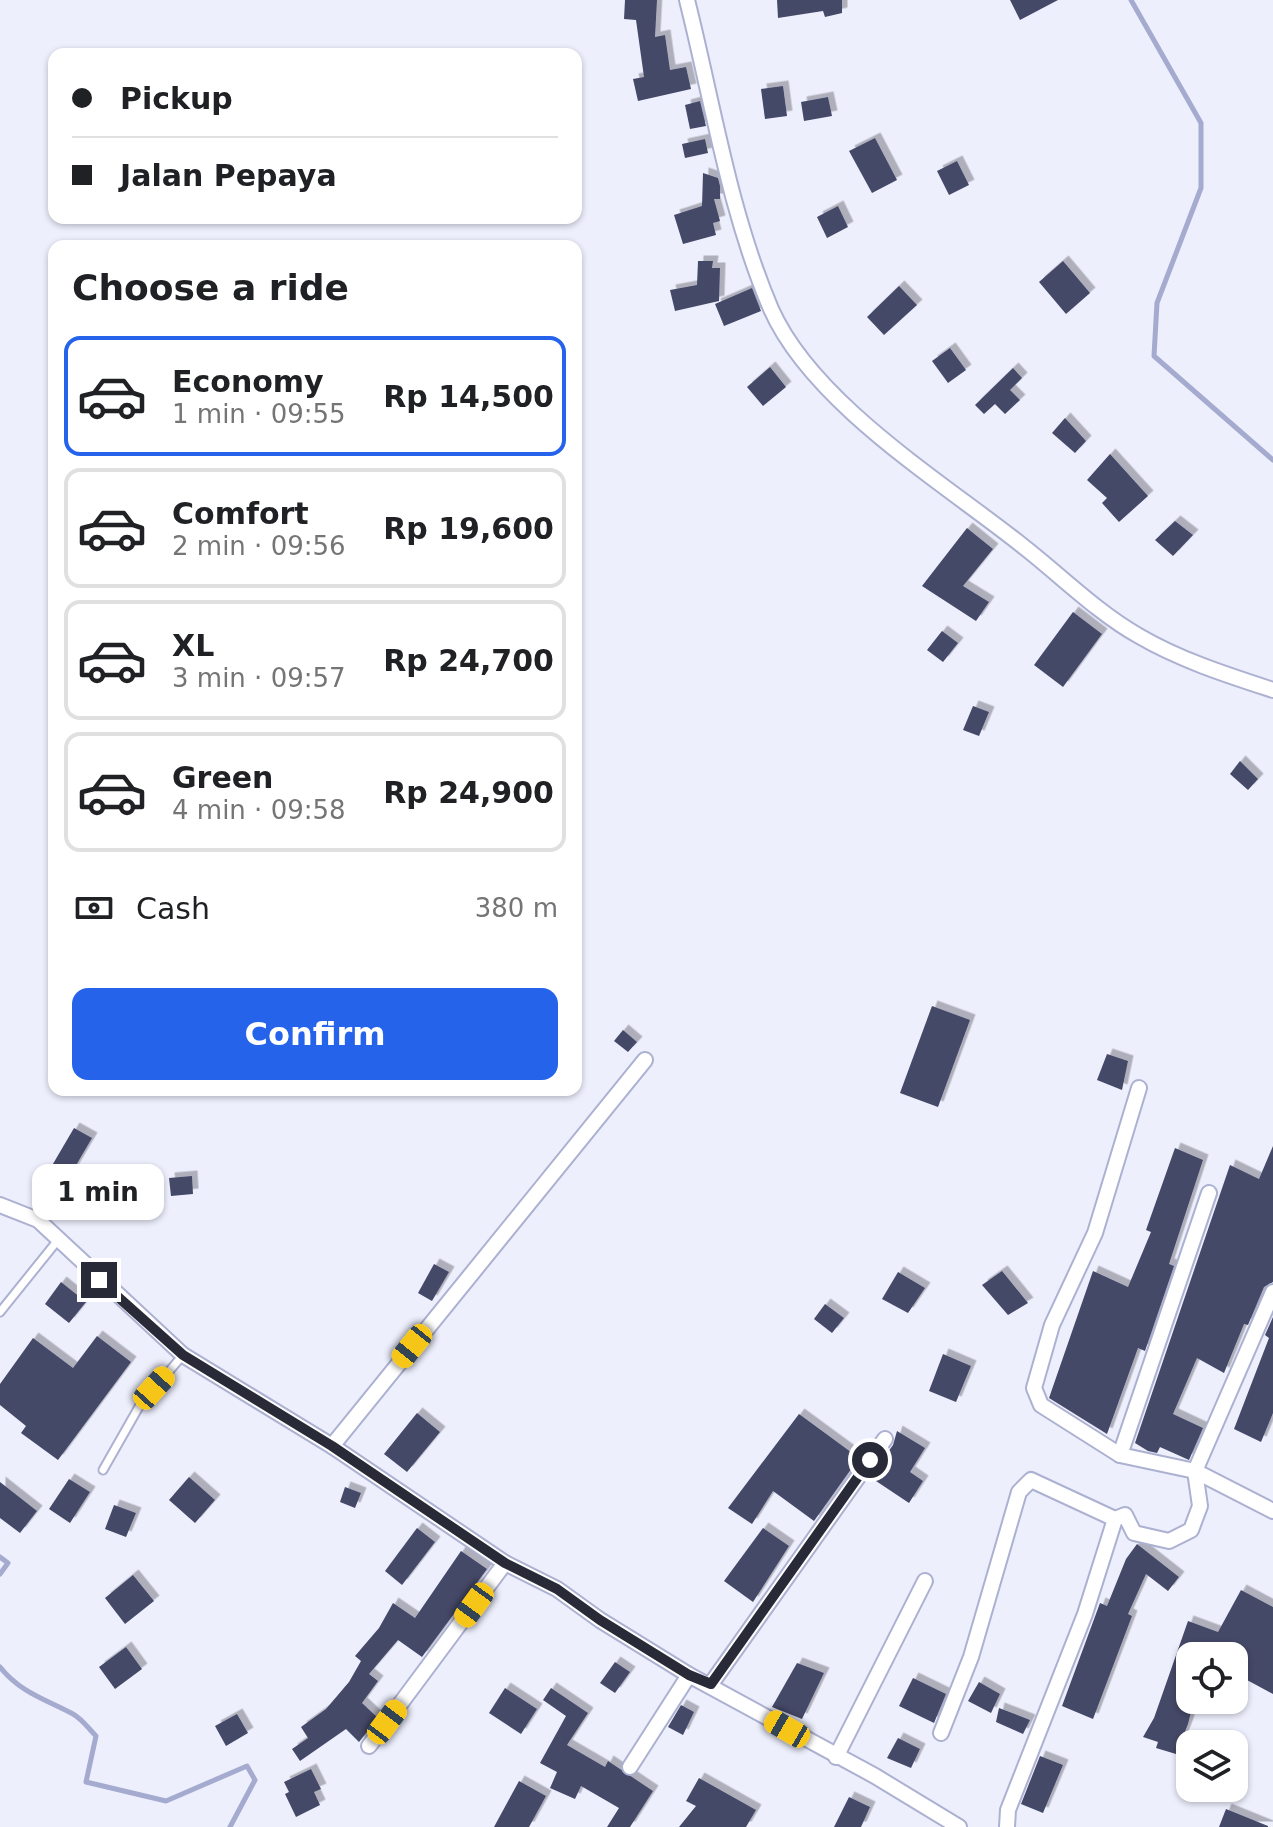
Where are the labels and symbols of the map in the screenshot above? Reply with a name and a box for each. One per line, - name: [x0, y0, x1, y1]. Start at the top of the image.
- callout: 1 min: [33, 1164, 165, 1220]
- route end: [81, 1262, 117, 1298]
- car: [388, 1320, 436, 1372]
- car: [129, 1362, 179, 1414]
- route start: [852, 1442, 888, 1478]
- car: [450, 1579, 498, 1631]
- car: [363, 1696, 411, 1748]
- car: [760, 1707, 814, 1751]

